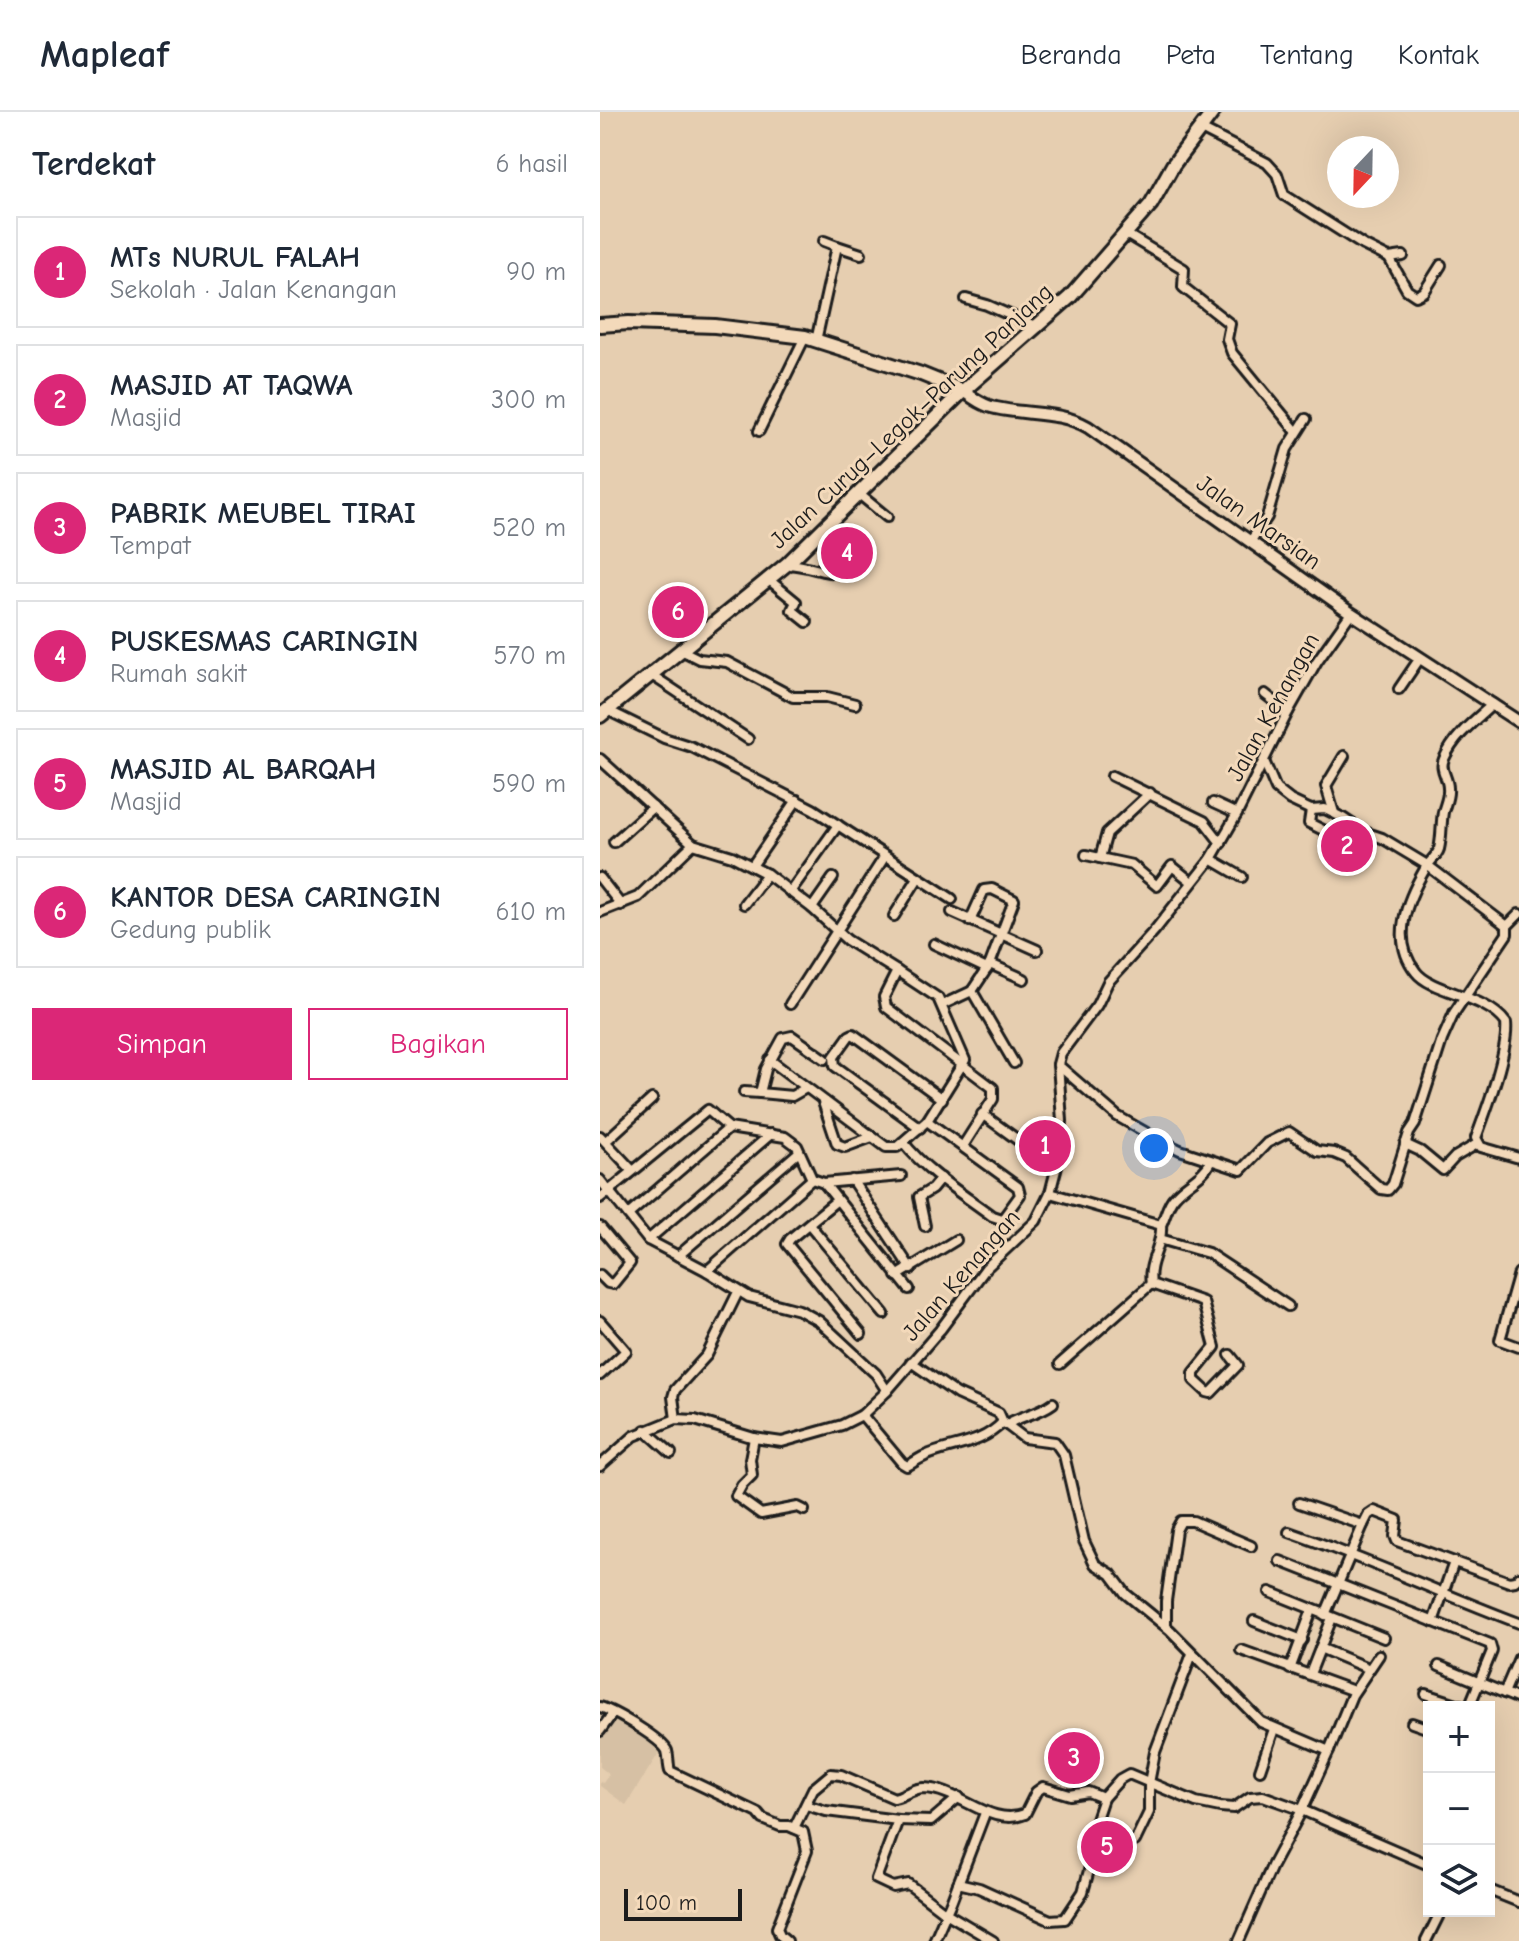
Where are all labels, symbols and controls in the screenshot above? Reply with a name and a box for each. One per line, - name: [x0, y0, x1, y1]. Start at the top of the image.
- text: Mapleaf: [40, 33, 169, 77]
- text: Beranda: [1021, 39, 1122, 71]
- text: Peta: [1166, 39, 1216, 71]
- text: Tentang: [1260, 39, 1354, 71]
- text: Kontak: [1398, 39, 1479, 71]
- north arrow: [1327, 136, 1399, 208]
- text: Terdekat: [32, 144, 155, 184]
- text: 6 hasil: [495, 149, 568, 179]
- text: MTs NURUL FALAH: [110, 240, 360, 275]
- text: 1: [55, 257, 65, 287]
- text: 90 m: [506, 257, 566, 287]
- text: Sekolah · Jalan Kenangan: [110, 275, 397, 305]
- street label: Jalan Curug–Legok–Parung Panjang: [764, 278, 1058, 554]
- text: MASJID AT TAQWA: [110, 368, 353, 403]
- text: 2: [54, 385, 66, 415]
- text: 300 m: [491, 385, 566, 415]
- text: Masjid: [110, 403, 182, 433]
- street label: Jalan Marsian: [1191, 469, 1327, 575]
- text: PABRIK MEUBEL TIRAI: [110, 496, 416, 531]
- text: 3: [54, 513, 66, 543]
- text: 520 m: [492, 513, 566, 543]
- pin: 4: [821, 523, 873, 583]
- text: Tempat: [110, 531, 191, 561]
- pin: 6: [652, 582, 704, 642]
- text: PUSKESMAS CARINGIN: [110, 624, 419, 659]
- street label: Jalan Kenangan: [1221, 628, 1325, 786]
- text: 4: [54, 641, 66, 671]
- text: 570 m: [494, 641, 566, 671]
- text: Rumah sakit: [110, 659, 246, 689]
- text: MASJID AL BARQAH: [110, 752, 376, 787]
- text: 5: [53, 769, 67, 799]
- text: 590 m: [492, 769, 566, 799]
- text: Masjid: [110, 787, 182, 817]
- pin: 2: [1321, 816, 1373, 876]
- text: KANTOR DESA CARINGIN: [110, 880, 441, 915]
- text: 6: [53, 897, 67, 927]
- text: 610 m: [496, 897, 566, 927]
- text: Gedung publik: [110, 915, 271, 945]
- button: Simpan: [32, 1008, 292, 1080]
- button: Bagikan: [308, 1008, 568, 1080]
- pin: 1: [1019, 1116, 1071, 1176]
- your location: [1134, 1128, 1174, 1168]
- street label: Jalan Kenangan: [896, 1204, 1026, 1346]
- map controls: [1423, 1701, 1495, 1917]
- button: +: [1423, 1701, 1495, 1773]
- pin: 3: [1048, 1728, 1100, 1788]
- button: −: [1423, 1773, 1495, 1845]
- pin: 5: [1081, 1817, 1133, 1877]
- button: layers: [1423, 1845, 1495, 1917]
- scale bar: [624, 1885, 742, 1921]
- text: 100 m: [636, 1890, 697, 1916]

